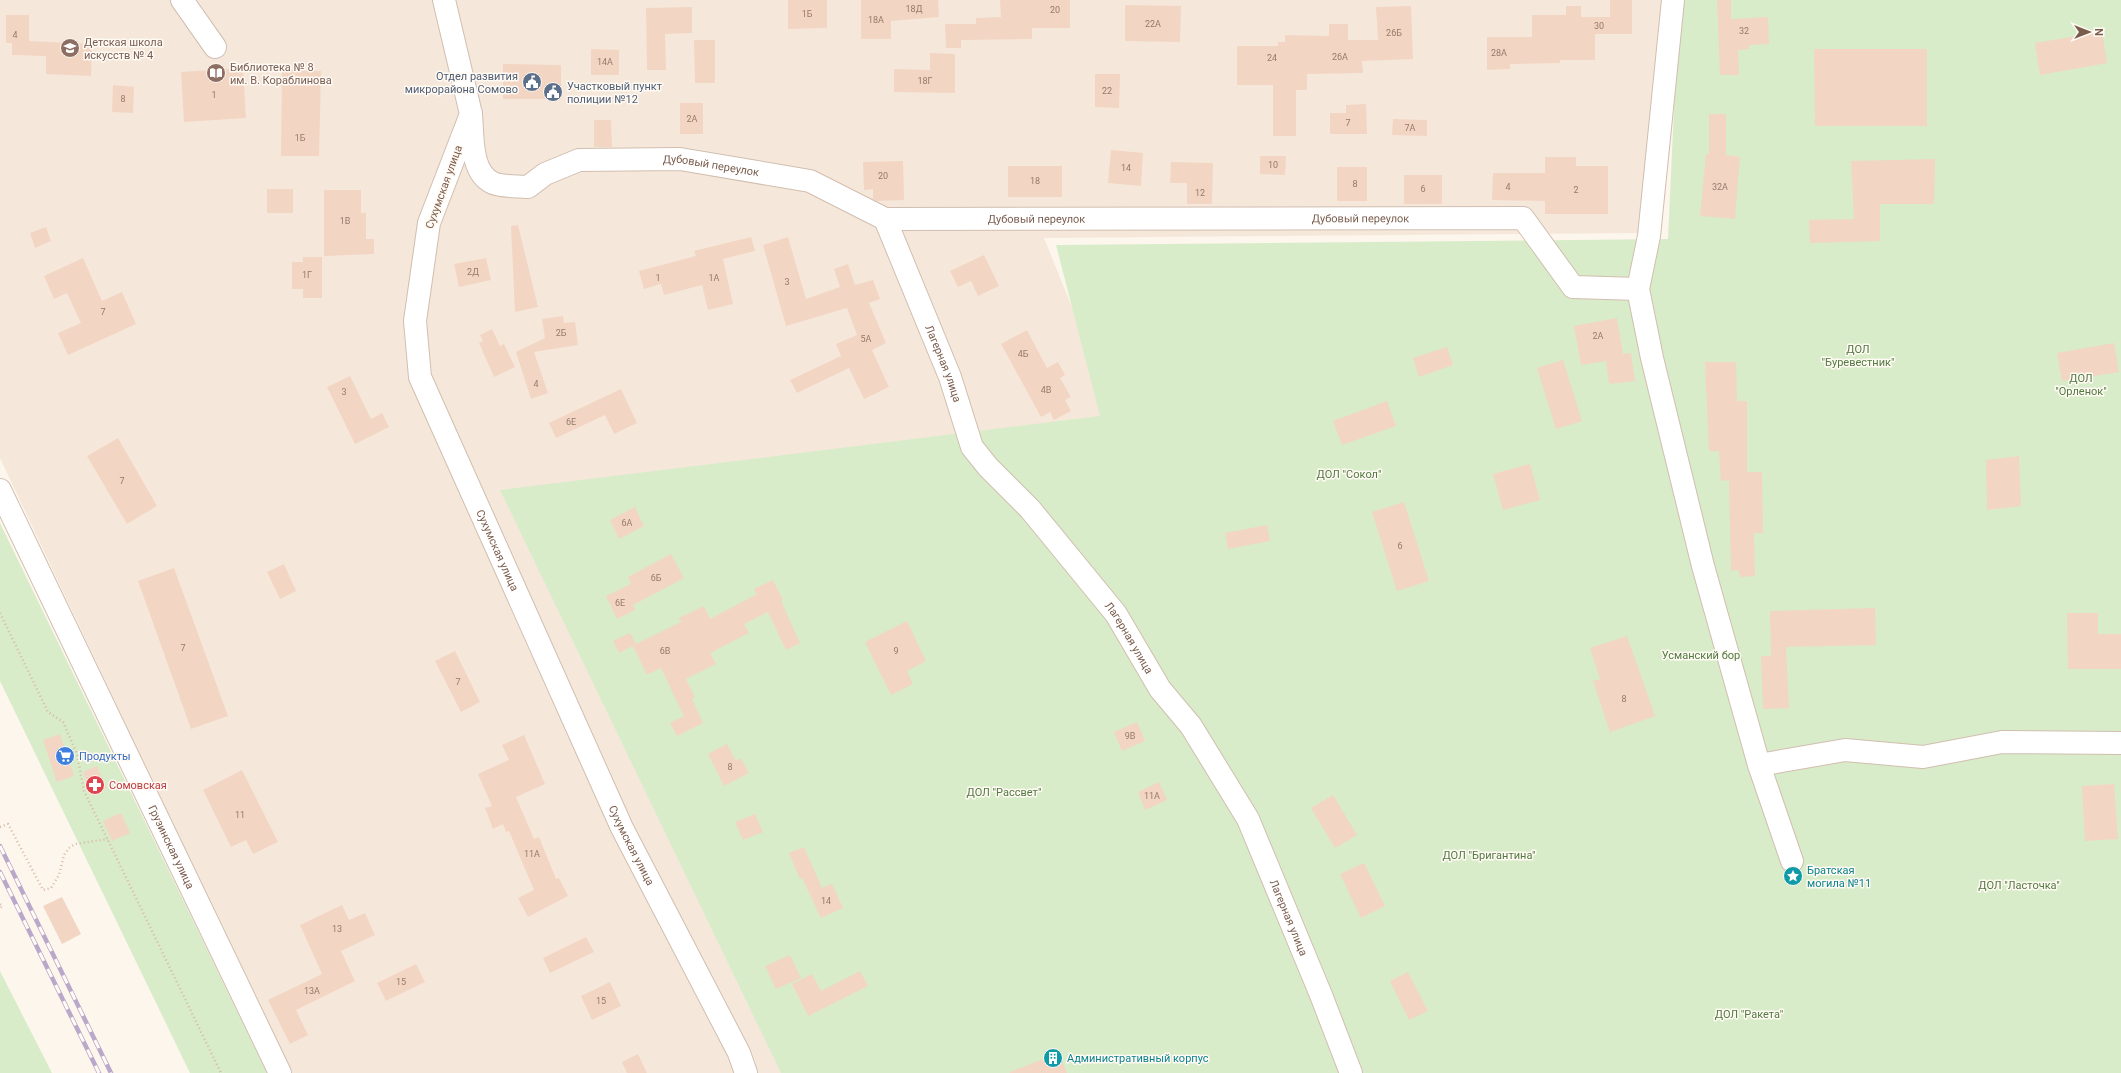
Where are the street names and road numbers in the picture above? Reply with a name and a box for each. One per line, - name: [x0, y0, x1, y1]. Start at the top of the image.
- street label: Сухумская улица: [423, 143, 465, 230]
- street label: Дубовый переулок: [663, 152, 760, 179]
- street label: Дубовый переулок: [988, 212, 1085, 225]
- street label: Дубовый переулок: [1312, 212, 1409, 225]
- street label: Лагерная улица: [923, 323, 964, 404]
- street label: Сухумская улица: [474, 507, 522, 593]
- street label: Лагерная улица: [1102, 599, 1156, 676]
- street label: Грузинская улица: [146, 803, 197, 891]
- street label: Сухумская улица: [606, 803, 657, 887]
- street label: Лагерная улица: [1267, 877, 1311, 958]

